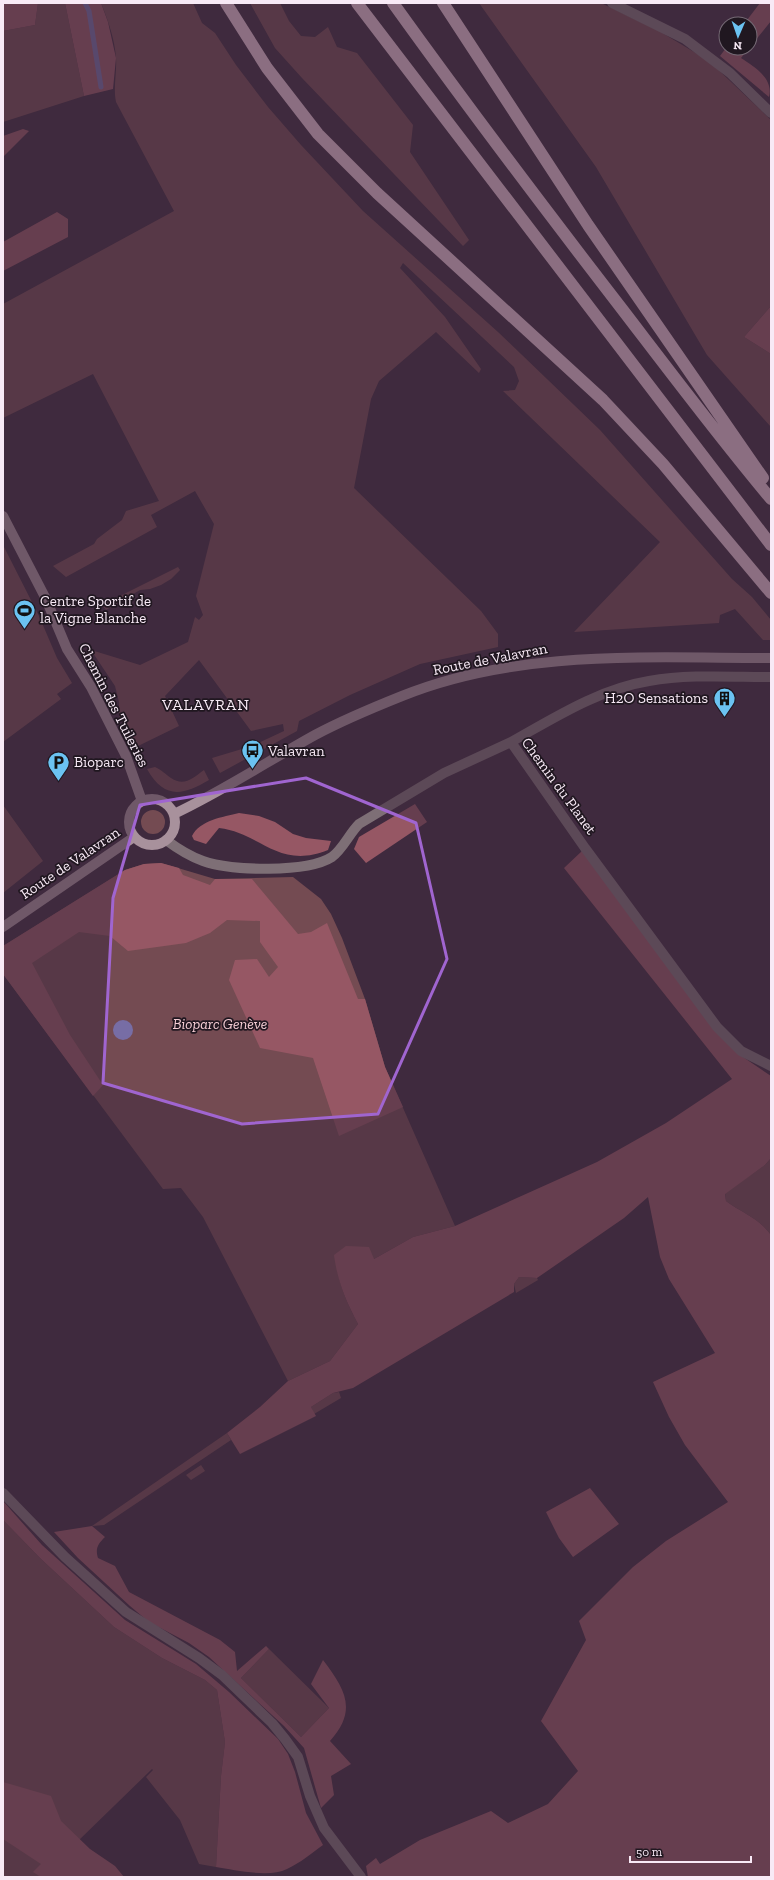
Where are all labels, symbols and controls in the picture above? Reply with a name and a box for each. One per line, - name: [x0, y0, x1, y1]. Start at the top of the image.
- north arrow: [718, 16, 758, 56]
- text: N: [733, 39, 742, 52]
- place label: Centre Sportif de la Vigne Blanche: [40, 592, 151, 627]
- sports icon: Centre Sportif de la Vigne Blanche: [11, 597, 37, 630]
- street label: Route de Valavran: [431, 639, 549, 679]
- street label: Chemin des Tuileries: [75, 640, 153, 770]
- building icon: H2O Sensations: [711, 685, 737, 718]
- place label: H2O Sensations: [605, 689, 708, 707]
- district label: VALAVRAN: [161, 695, 250, 714]
- street label: Chemin du Planet: [518, 734, 600, 838]
- bus stop icon: Valavran: [239, 738, 265, 771]
- place label: Valavran: [267, 742, 325, 760]
- parking icon: Bioparc: [46, 749, 72, 782]
- place label: Bioparc: [74, 753, 124, 771]
- street label: Route de Valavran: [17, 823, 123, 903]
- park label: Bioparc Genève: [173, 1015, 267, 1033]
- scale bar: [630, 1838, 751, 1864]
- text: 50 m: [636, 1845, 663, 1859]

